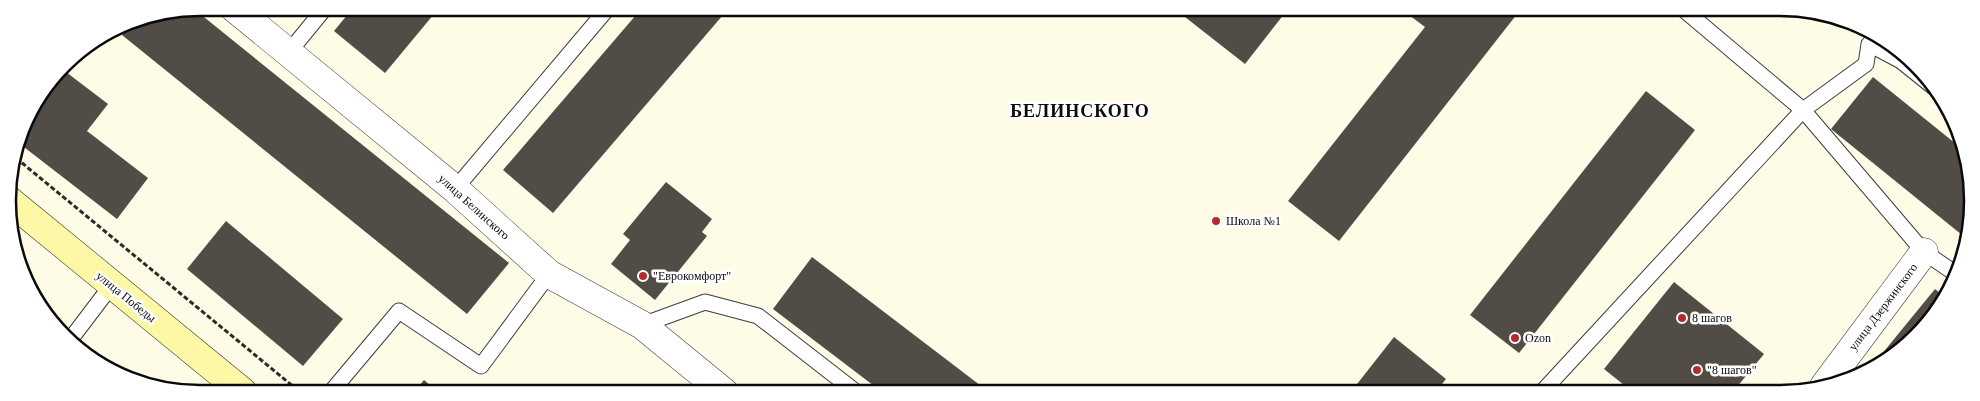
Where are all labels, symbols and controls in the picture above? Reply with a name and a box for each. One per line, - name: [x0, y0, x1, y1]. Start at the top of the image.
- district label: БЕЛИНСКОГО: [1010, 101, 1150, 121]
- street label: улица Белинского: [436, 171, 512, 243]
- place label: Школа №1: [1226, 214, 1281, 228]
- marker: Школа №1: [1210, 215, 1222, 227]
- street label: улица Дзержинского: [1846, 261, 1920, 353]
- street label: улица Победы: [93, 269, 159, 325]
- place label: "Еврокомфорт": [653, 269, 731, 283]
- marker: "Еврокомфорт": [637, 270, 649, 282]
- place label: 8 шагов: [1692, 311, 1732, 325]
- marker: 8 шагов: [1676, 312, 1688, 324]
- place label: Ozon: [1525, 331, 1551, 345]
- marker: Ozon: [1509, 332, 1521, 344]
- place label: "8 шагов": [1707, 363, 1757, 377]
- marker: "8 шагов": [1691, 364, 1703, 376]

